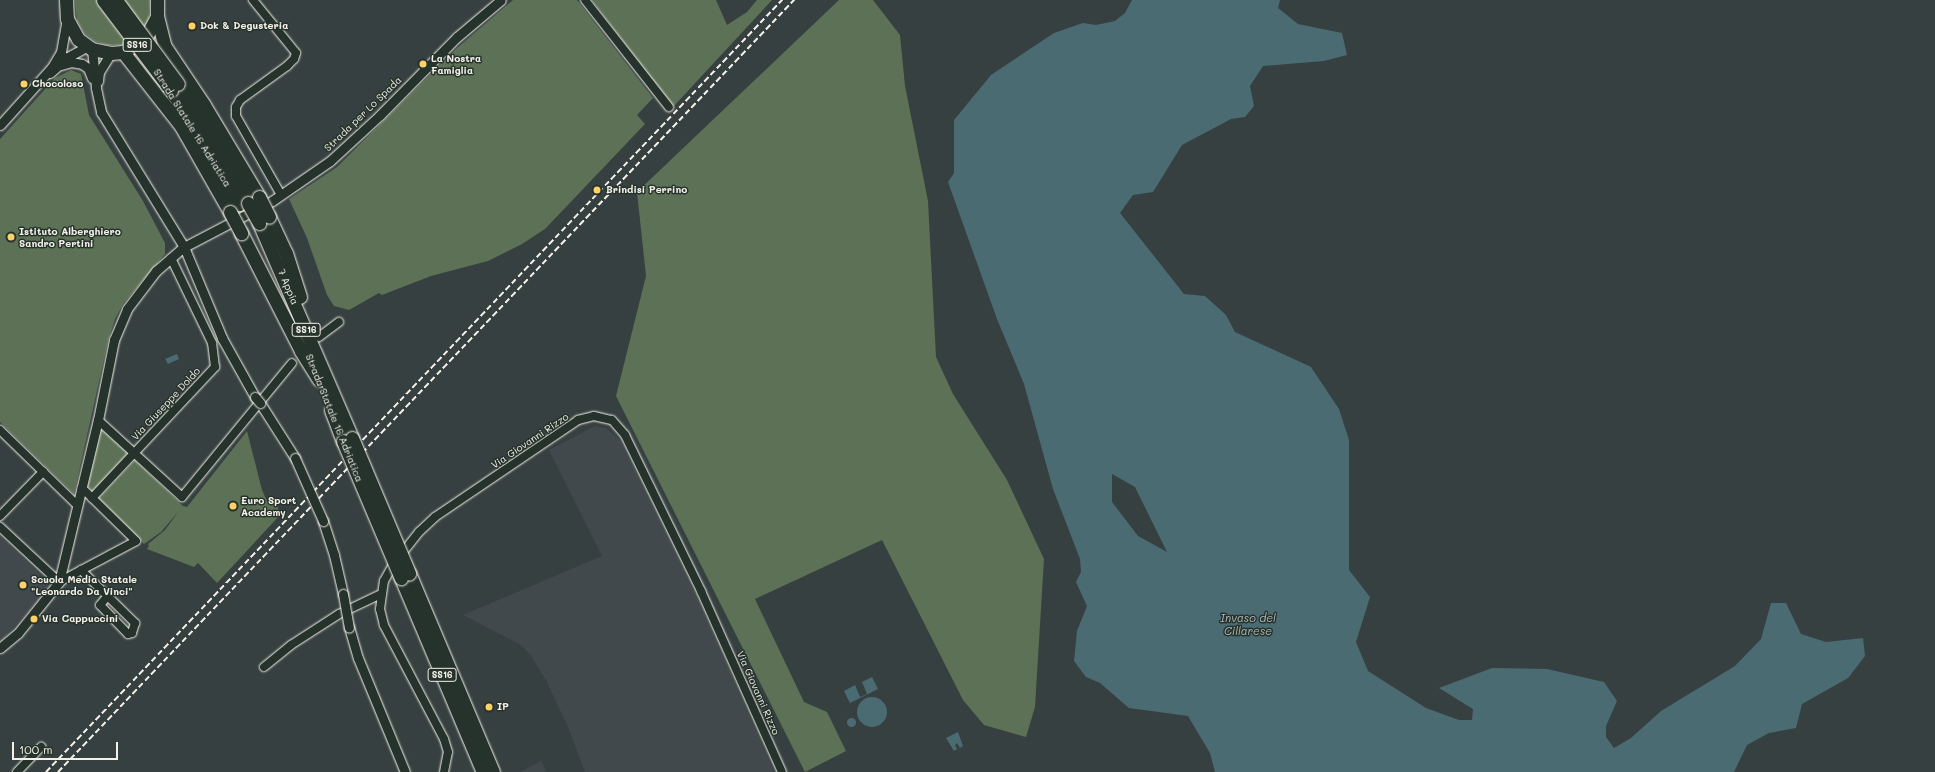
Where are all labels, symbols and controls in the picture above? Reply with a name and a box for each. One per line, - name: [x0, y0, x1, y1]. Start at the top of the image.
- place label: Dok & Degusteria: [200, 20, 288, 32]
- marker: Dok & Degusteria: [187, 21, 197, 31]
- road number: SS16: [122, 38, 152, 52]
- place label: La Nostra Famiglia: [431, 52, 481, 76]
- marker: La Nostra Famiglia: [418, 59, 428, 69]
- street label: Strada Statale 16 Adriatica: [151, 67, 233, 189]
- street label: Strada per Lo Spada: [322, 74, 404, 154]
- place label: Chocoloso: [32, 78, 83, 90]
- marker: Chocoloso: [19, 79, 29, 89]
- marker: Brindisi Perrino: [591, 184, 603, 196]
- place label: Brindisi Perrino: [606, 184, 687, 196]
- place label: Istituto Alberghiero Sandro Pertini: [19, 225, 121, 248]
- marker: Istituto Alberghiero Sandro Pertini: [6, 232, 16, 242]
- street label: 7 Appia: [275, 267, 301, 307]
- road number: SS16: [291, 323, 321, 337]
- street label: Strada Statale 16 Adriatica: [303, 352, 365, 484]
- street label: Via Giuseppe Doldo: [129, 365, 203, 443]
- street label: Via Giovanni Rizzo: [489, 411, 571, 471]
- place label: Euro Sport Academy: [241, 494, 296, 518]
- marker: Euro Sport Academy: [228, 501, 238, 511]
- place label: Scuola Media Statale "Leonardo Da Vinci": [31, 573, 137, 596]
- marker: Scuola Media Statale "Leonardo Da Vinci": [18, 580, 28, 590]
- water label: Invaso del Cillarese: [1220, 612, 1276, 638]
- place label: Via Cappuccini: [42, 613, 118, 625]
- marker: Via Cappuccini: [29, 614, 39, 624]
- street label: Via Giovanni Rizzo: [734, 649, 782, 737]
- road number: SS16: [427, 668, 457, 682]
- place label: IP: [497, 701, 509, 713]
- marker: IP: [484, 702, 494, 712]
- scale bar: [14, 734, 120, 760]
- text: 100 m: [19, 741, 53, 757]

